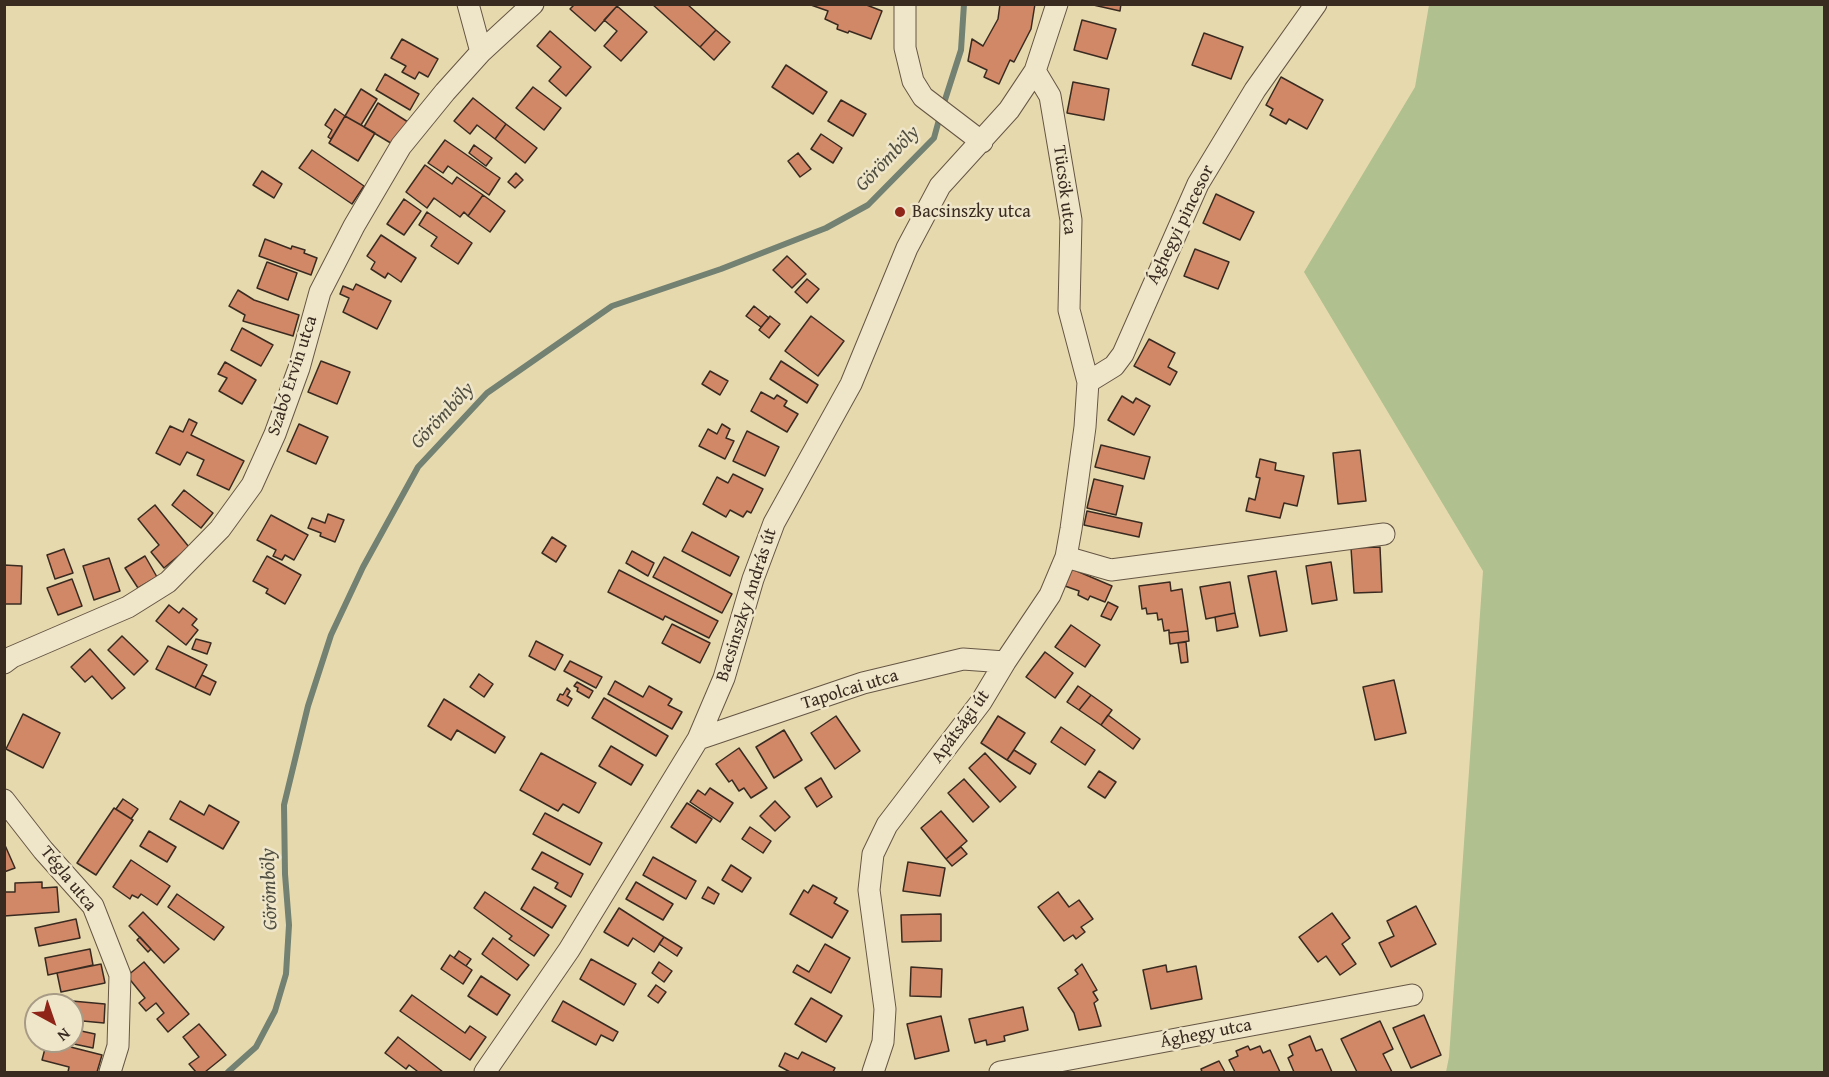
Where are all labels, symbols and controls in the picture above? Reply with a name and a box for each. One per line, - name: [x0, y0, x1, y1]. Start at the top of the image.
- water label: Görömböly: [851, 121, 925, 197]
- street label: Tücsök utca: [1048, 144, 1080, 236]
- street label: Ághegyi pincesor: [1143, 162, 1219, 288]
- place label: Bacsinszky utca: [912, 201, 1031, 223]
- marker: Bacsinszky utca: [893, 205, 907, 219]
- street label: Szabó Ervin utca: [263, 313, 323, 439]
- water label: Görömböly: [406, 378, 480, 454]
- street label: Bacsinszky András út: [712, 526, 782, 684]
- street label: Tapolcai utca: [799, 665, 901, 715]
- street label: Apátsági út: [927, 686, 995, 768]
- street label: Tégla utca: [35, 842, 101, 916]
- water label: Görömböly: [257, 847, 283, 931]
- north arrow: [24, 993, 84, 1053]
- street label: Ághegy utca: [1158, 1015, 1254, 1053]
- text: N: [52, 1023, 76, 1048]

